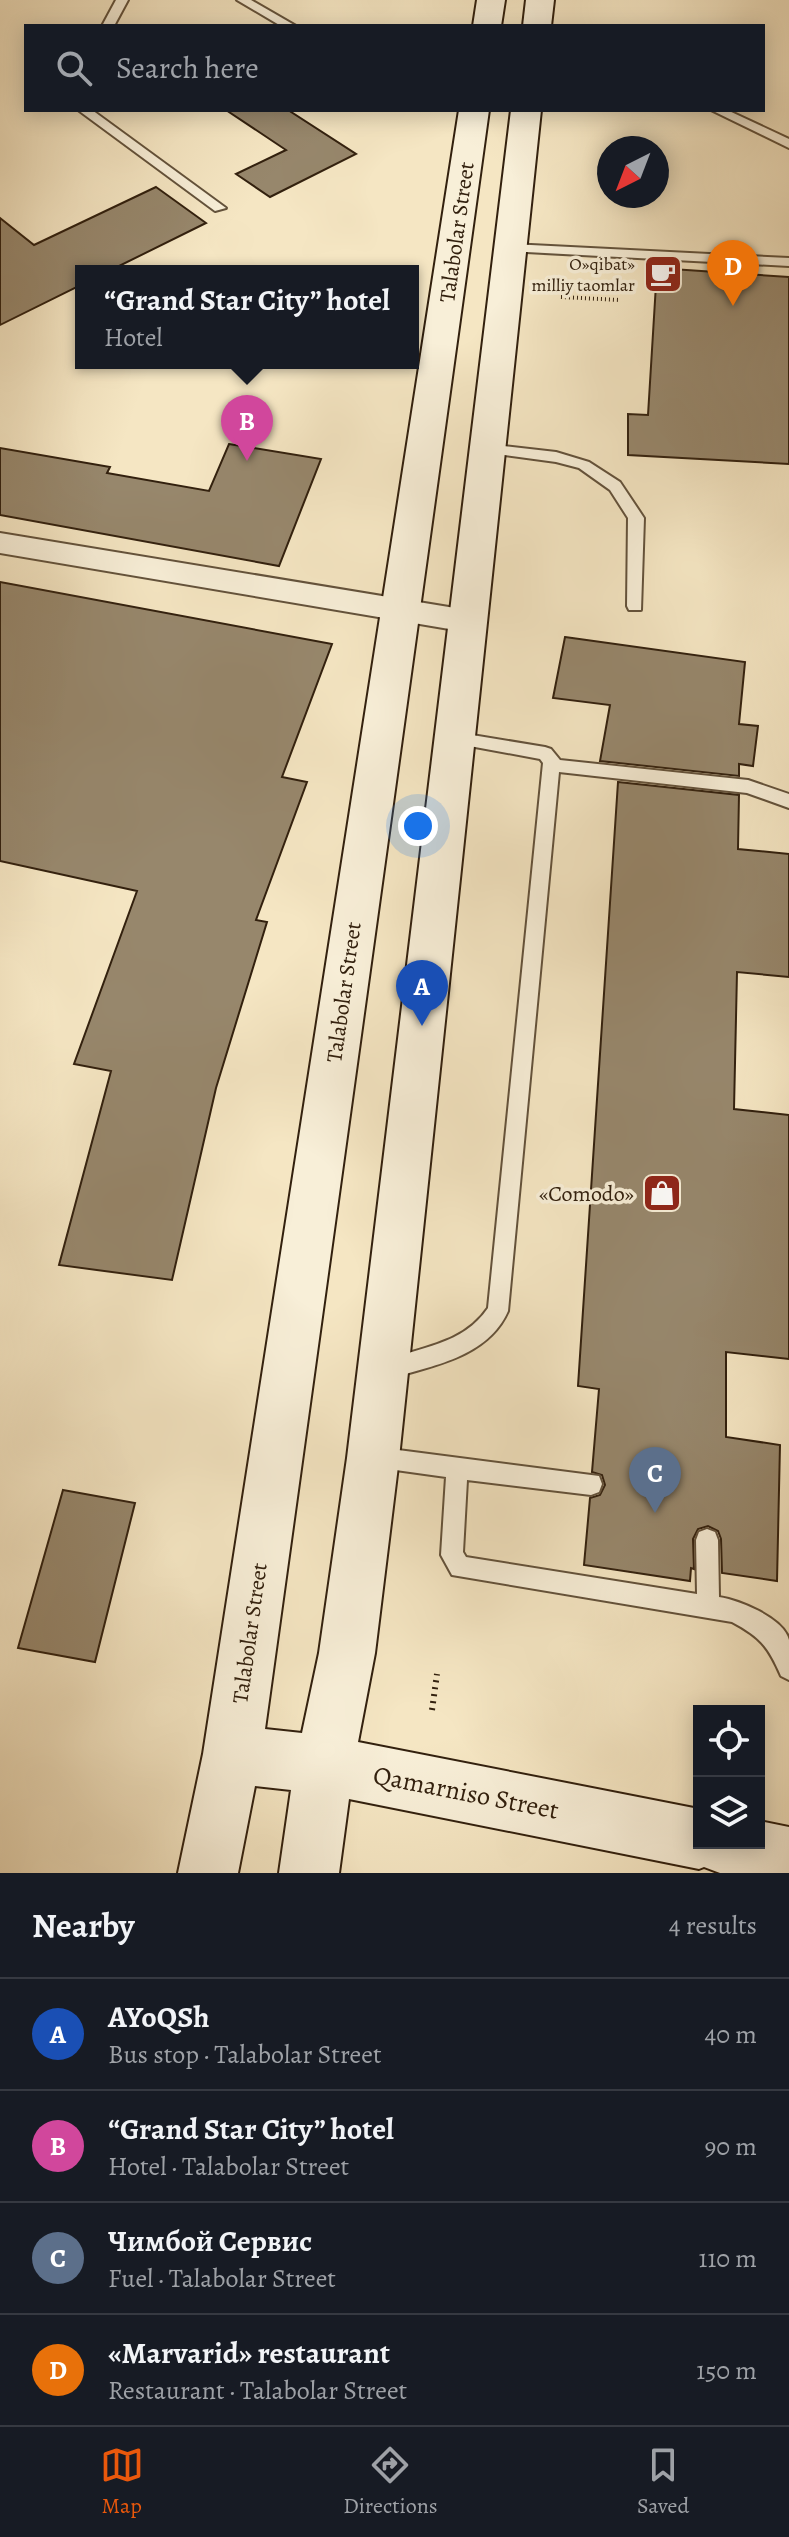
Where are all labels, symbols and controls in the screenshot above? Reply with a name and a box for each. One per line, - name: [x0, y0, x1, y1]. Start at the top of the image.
- search box: [24, 24, 765, 112]
- icon: search: [52, 46, 96, 90]
- text: Search here: [116, 48, 259, 88]
- north arrow: [597, 136, 669, 208]
- street label: Talabolar Street: [432, 160, 482, 304]
- pin: D: [707, 240, 759, 306]
- place label: O»qibat» milliy taomlar: [532, 252, 635, 297]
- cafe icon: O»qibat» milliy taomlar: [642, 253, 684, 295]
- popup: [75, 265, 419, 369]
- text: “Grand Star City” hotel: [104, 280, 390, 320]
- text: Hotel: [104, 320, 163, 355]
- pin: B: [221, 395, 273, 461]
- your location: [398, 806, 438, 846]
- street label: Talabolar Street: [319, 920, 369, 1064]
- pin: A: [396, 960, 448, 1026]
- shop icon: «Comodo»: [641, 1172, 683, 1214]
- place label: «Comodo»: [539, 1179, 634, 1209]
- pin: C: [629, 1447, 681, 1513]
- street label: Talabolar Street: [225, 1561, 275, 1705]
- map controls: [693, 1705, 765, 1849]
- button: locate: [693, 1705, 765, 1777]
- street label: Qamarniso Street: [370, 1757, 562, 1828]
- button: layers: [693, 1777, 765, 1849]
- text: Nearby: [32, 1902, 135, 1949]
- text: 4 results: [669, 1908, 757, 1943]
- text: AYoQSh: [108, 1997, 210, 2037]
- text: A: [50, 2017, 66, 2052]
- text: 40 m: [705, 2017, 757, 2052]
- text: Bus stop · Talabolar Street: [108, 2037, 381, 2072]
- text: “Grand Star City” hotel: [108, 2109, 394, 2149]
- text: B: [50, 2129, 66, 2164]
- text: 90 m: [705, 2129, 757, 2164]
- text: Hotel · Talabolar Street: [108, 2149, 349, 2184]
- text: Чимбой Сервис: [108, 2221, 312, 2261]
- text: C: [50, 2241, 66, 2276]
- text: 110 m: [699, 2241, 757, 2276]
- text: Fuel · Talabolar Street: [108, 2261, 336, 2296]
- text: «Marvarid» restaurant: [108, 2333, 390, 2373]
- text: D: [49, 2353, 67, 2388]
- text: 150 m: [696, 2353, 757, 2388]
- text: Restaurant · Talabolar Street: [108, 2373, 407, 2408]
- tab: Map: [100, 2443, 144, 2521]
- tab: Directions: [343, 2443, 438, 2521]
- tab: Saved: [637, 2443, 689, 2521]

